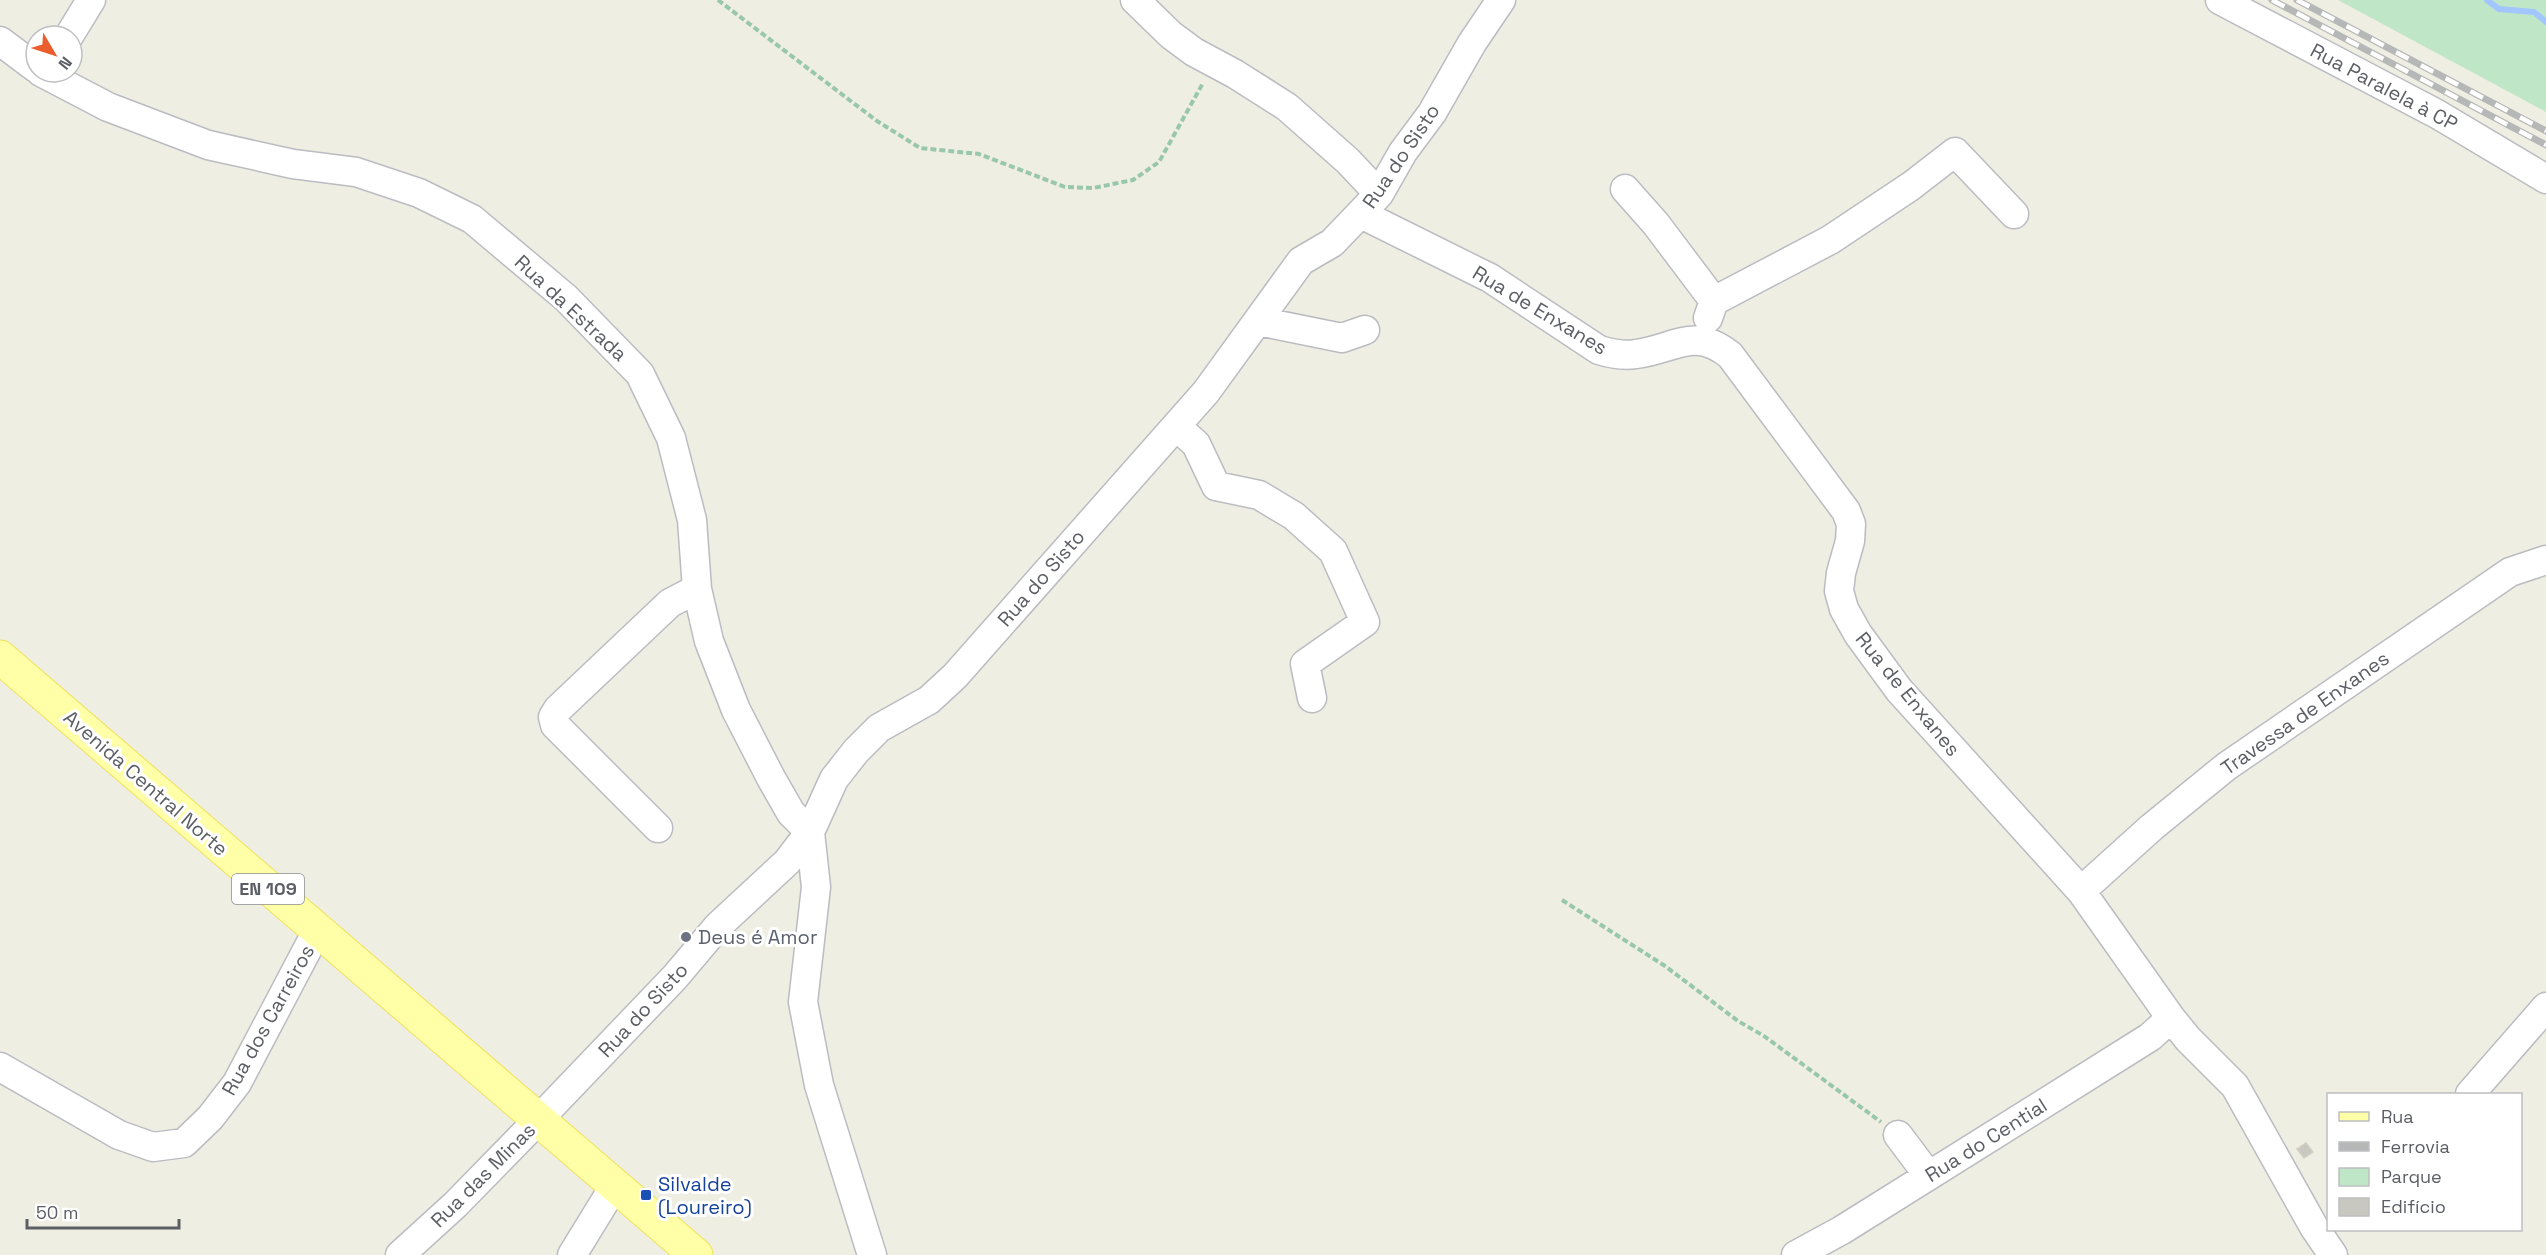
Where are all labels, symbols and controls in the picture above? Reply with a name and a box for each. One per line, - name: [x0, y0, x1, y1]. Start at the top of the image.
- north arrow: [24, 24, 84, 84]
- street label: Rua Paralela à CP: [2306, 37, 2462, 137]
- text: N: [54, 52, 77, 74]
- street label: Rua do Sisto: [1357, 99, 1445, 213]
- street label: Rua da Estrada: [509, 249, 633, 367]
- street label: Rua de Enxanes: [1468, 260, 1612, 360]
- street label: Rua do Sisto: [992, 524, 1090, 632]
- street label: Rua de Enxanes: [1850, 627, 1966, 761]
- street label: Travessa de Enxanes: [2216, 645, 2394, 781]
- street label: Avenida Central Norte: [58, 704, 234, 862]
- road number: EN 109: [232, 874, 304, 904]
- place label: Deus é Amor: [698, 924, 817, 950]
- marker: Deus é Amor: [679, 930, 693, 944]
- street label: Rua dos Carreiros: [216, 940, 320, 1100]
- street label: Rua do Sisto: [592, 957, 694, 1063]
- street label: Rua do Cential: [1920, 1092, 2052, 1188]
- legend: [2327, 1093, 2522, 1231]
- text: Rua: [2381, 1105, 2414, 1128]
- street label: Rua das Minas: [425, 1117, 541, 1233]
- text: Ferrovia: [2381, 1135, 2450, 1158]
- text: Parque: [2381, 1165, 2442, 1188]
- place label: Silvalde (Loureiro): [658, 1171, 752, 1220]
- marker: Silvalde (Loureiro): [639, 1188, 653, 1202]
- scale bar: [27, 1192, 178, 1230]
- text: Edifício: [2381, 1195, 2446, 1218]
- text: 50 m: [36, 1201, 78, 1224]

